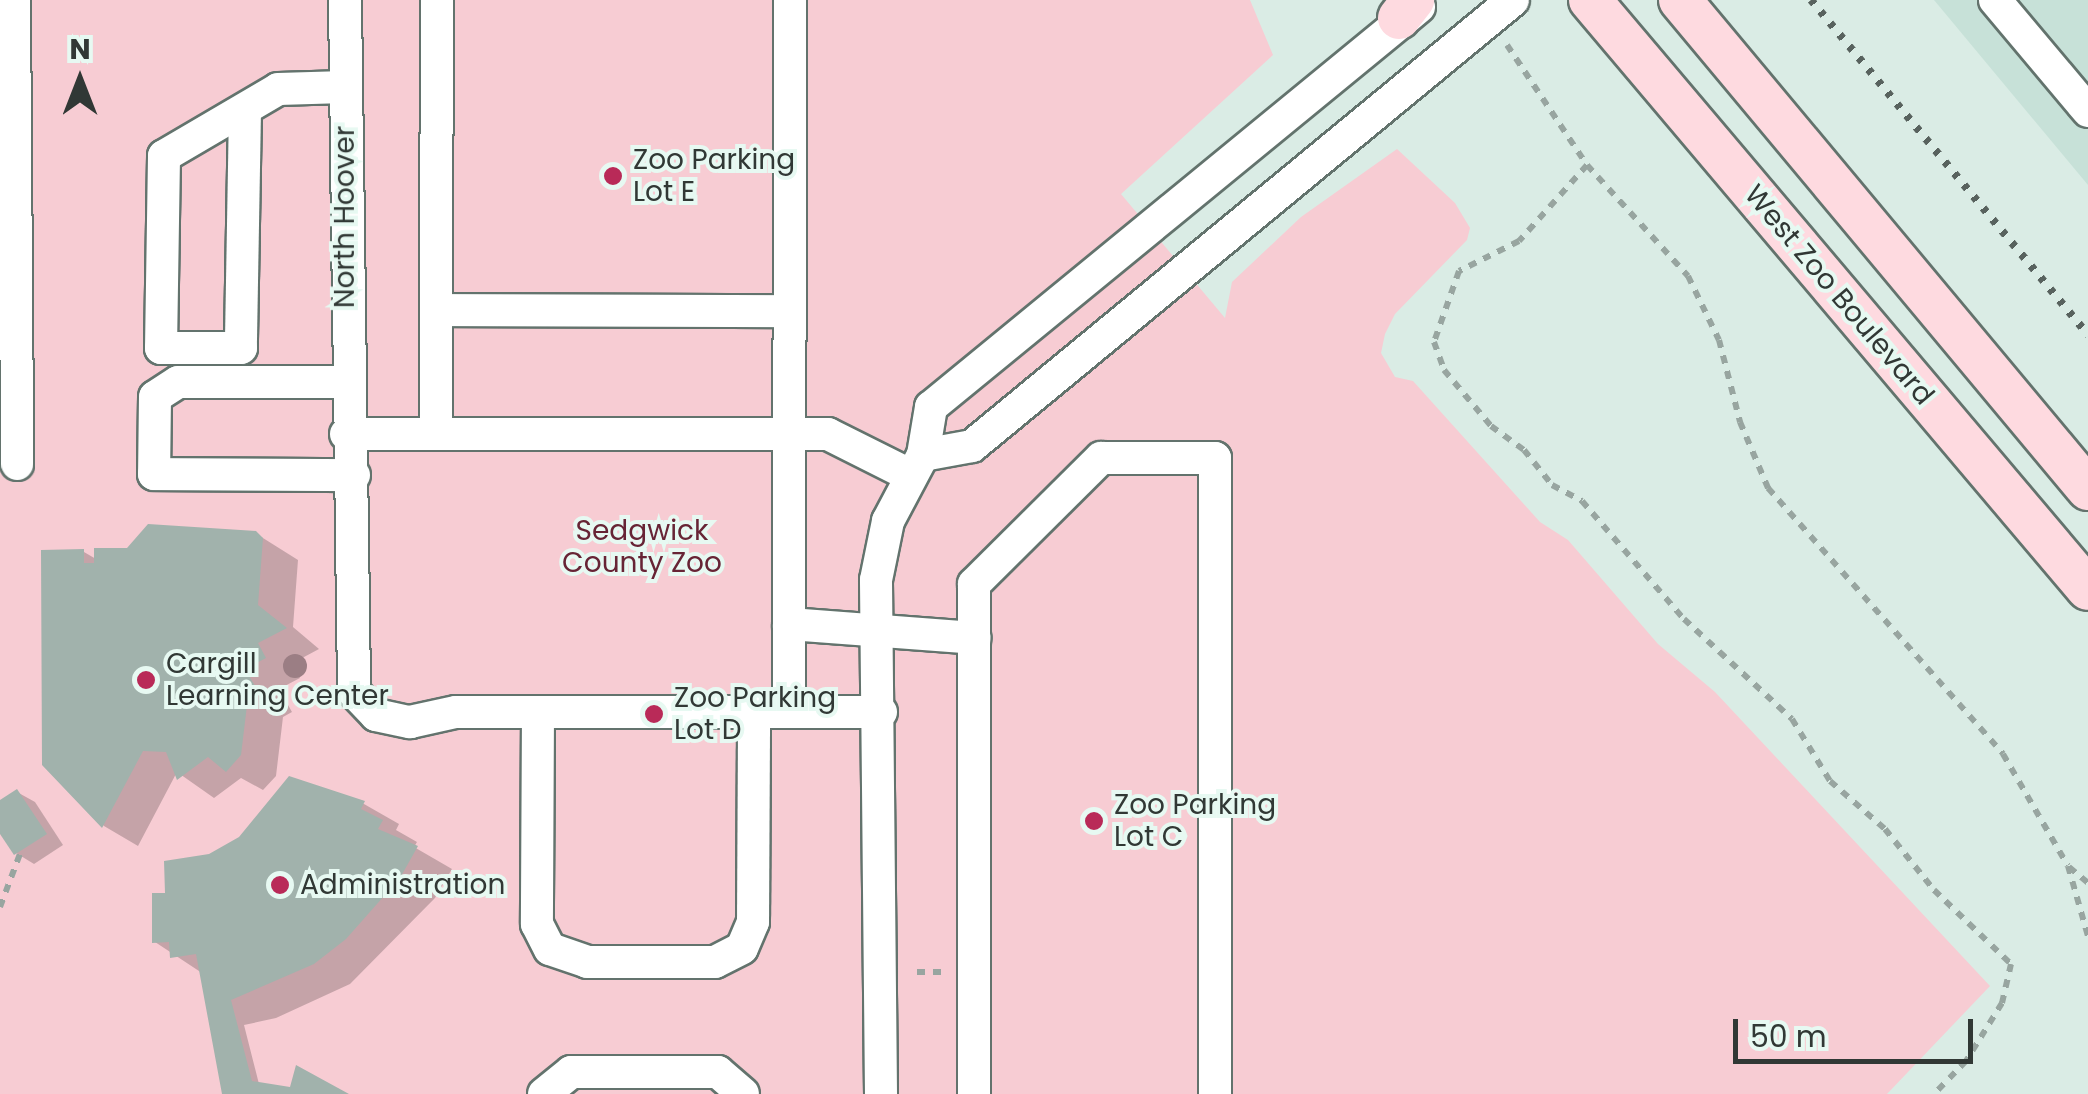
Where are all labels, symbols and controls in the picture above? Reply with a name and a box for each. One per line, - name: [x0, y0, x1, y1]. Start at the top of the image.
- north arrow: [30, 30, 130, 130]
- text: N: [69, 30, 91, 69]
- street label: North Hoover: [328, 126, 362, 308]
- place label: Zoo Parking Lot E: [633, 143, 795, 209]
- marker: Zoo Parking Lot E: [602, 165, 624, 187]
- street label: West Zoo Boulevard: [1737, 178, 1941, 412]
- park label: Sedgwick County Zoo: [562, 514, 722, 580]
- place label: Cargill Learning Center: [166, 647, 389, 713]
- marker: Cargill Learning Center: [135, 669, 157, 691]
- place label: Zoo Parking Lot D: [674, 681, 836, 747]
- marker: Zoo Parking Lot D: [643, 703, 665, 725]
- place label: Zoo Parking Lot C: [1114, 788, 1276, 854]
- marker: Zoo Parking Lot C: [1083, 810, 1105, 832]
- place label: Administration: [300, 868, 505, 902]
- marker: Administration: [269, 874, 291, 896]
- scale bar: [1738, 999, 1978, 1061]
- text: 50 m: [1750, 1015, 1827, 1058]

